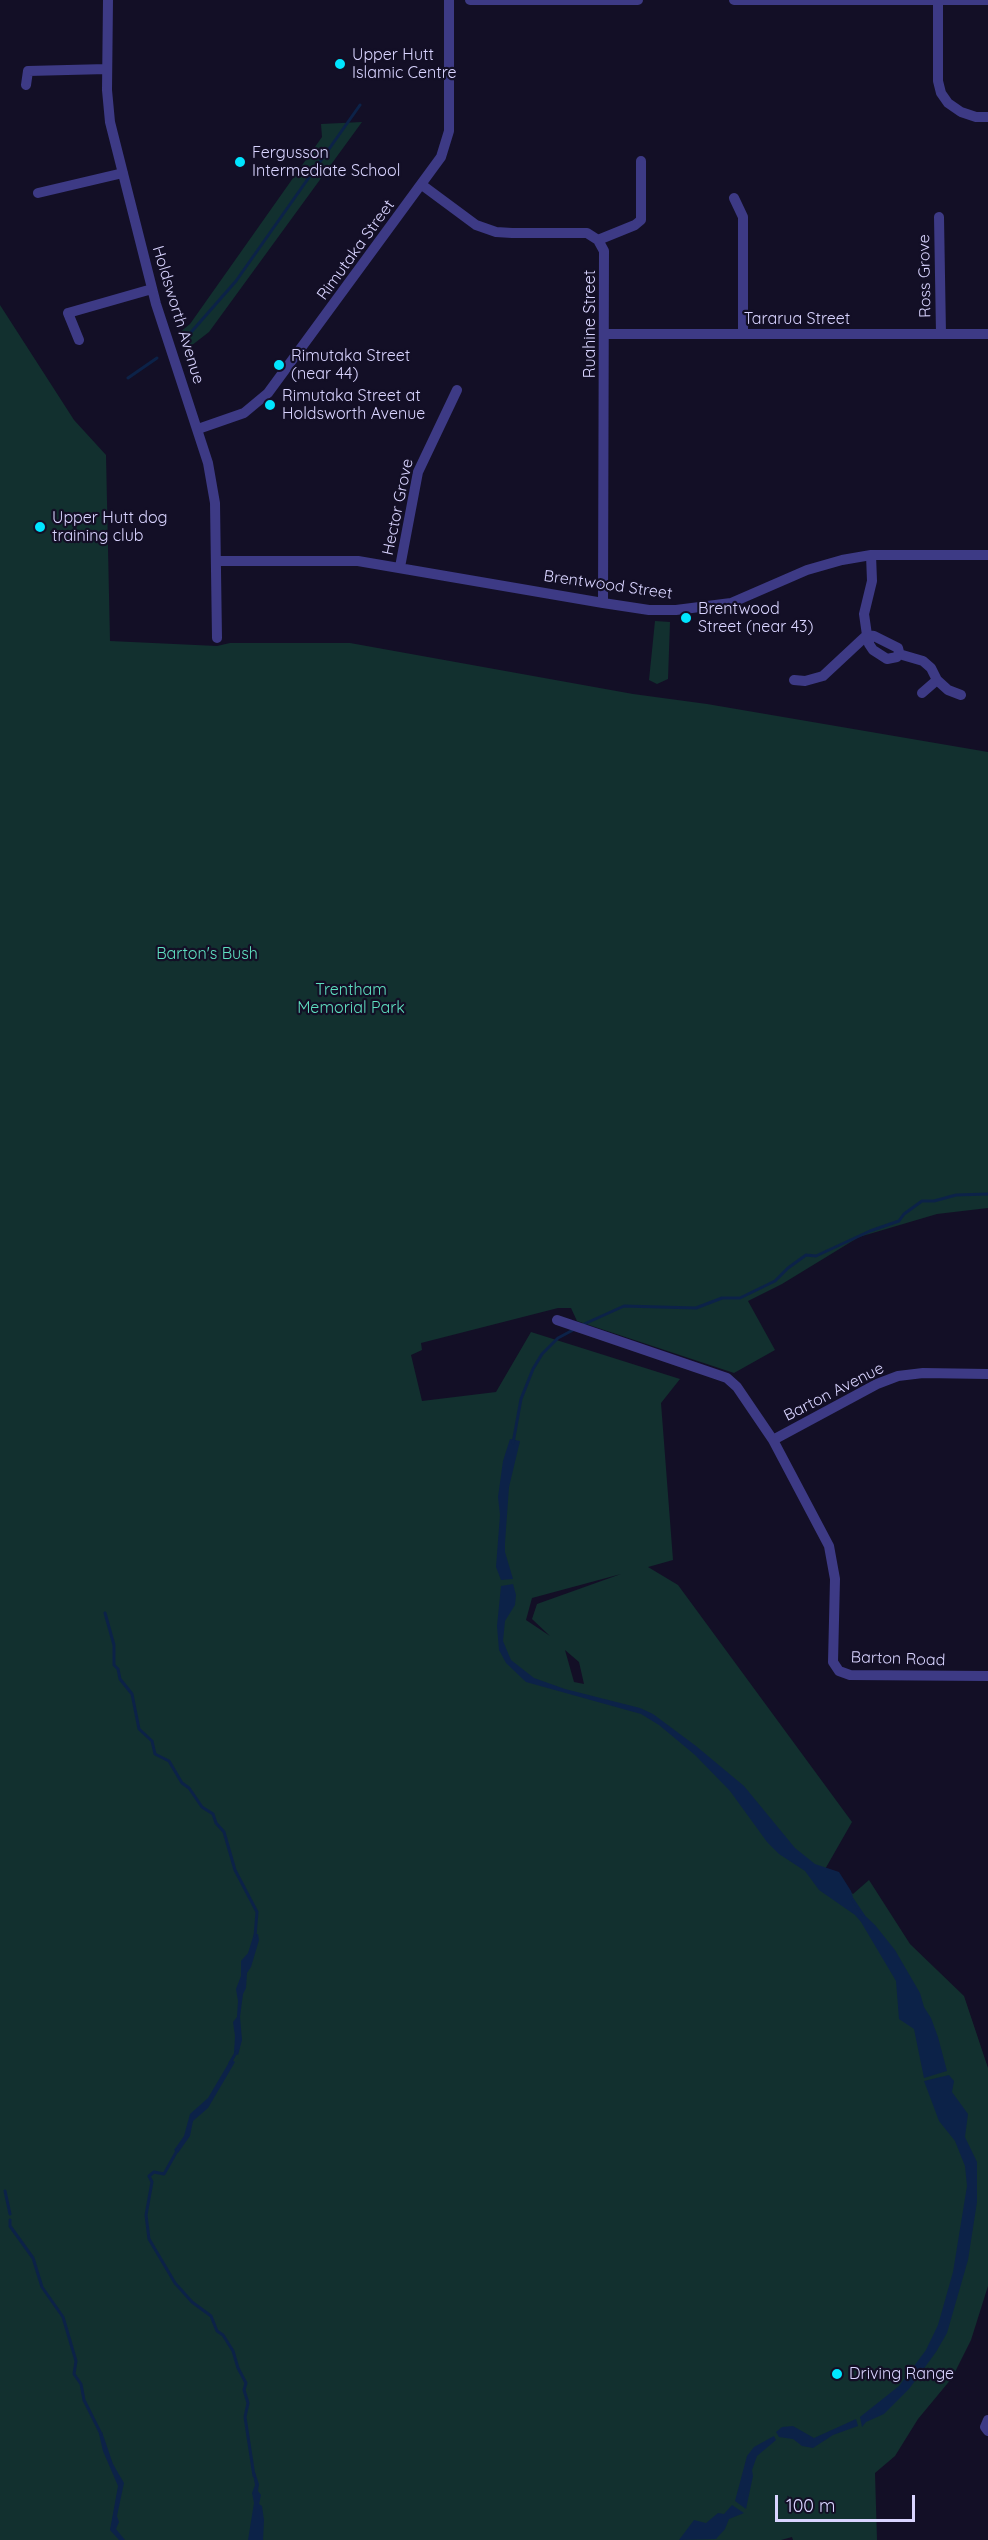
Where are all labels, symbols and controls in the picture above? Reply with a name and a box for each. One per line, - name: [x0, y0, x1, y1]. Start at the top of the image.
- place label: Upper Hutt Islamic Centre: [352, 45, 457, 83]
- marker: Upper Hutt Islamic Centre: [333, 57, 347, 71]
- place label: Fergusson Intermediate School: [252, 143, 400, 181]
- marker: Fergusson Intermediate School: [233, 155, 247, 169]
- street label: Rimutaka Street: [313, 196, 399, 304]
- street label: Ross Grove: [915, 234, 935, 318]
- street label: Holdsworth Avenue: [148, 244, 208, 386]
- street label: Ruahine Street: [580, 270, 600, 378]
- street label: Tararua Street: [744, 309, 850, 329]
- place label: Rimutaka Street (near 44): [291, 346, 410, 384]
- marker: Rimutaka Street (near 44): [272, 358, 286, 372]
- place label: Rimutaka Street at Holdsworth Avenue: [282, 386, 425, 424]
- marker: Rimutaka Street at Holdsworth Avenue: [263, 398, 277, 412]
- street label: Hector Grove: [378, 457, 418, 557]
- place label: Upper Hutt dog training club: [52, 508, 168, 546]
- marker: Upper Hutt dog training club: [33, 520, 47, 534]
- street label: Brentwood Street: [542, 566, 674, 604]
- place label: Brentwood Street (near 43): [698, 599, 813, 637]
- marker: Brentwood Street (near 43): [679, 611, 693, 625]
- park label: Barton's Bush: [156, 944, 258, 964]
- park label: Trentham Memorial Park: [297, 980, 405, 1018]
- street label: Barton Avenue: [781, 1359, 887, 1425]
- street label: Barton Road: [850, 1648, 946, 1670]
- place label: Driving Range: [849, 2364, 954, 2384]
- marker: Driving Range: [830, 2367, 844, 2381]
- scale bar: [778, 2483, 918, 2521]
- text: 100 m: [786, 2494, 835, 2517]

